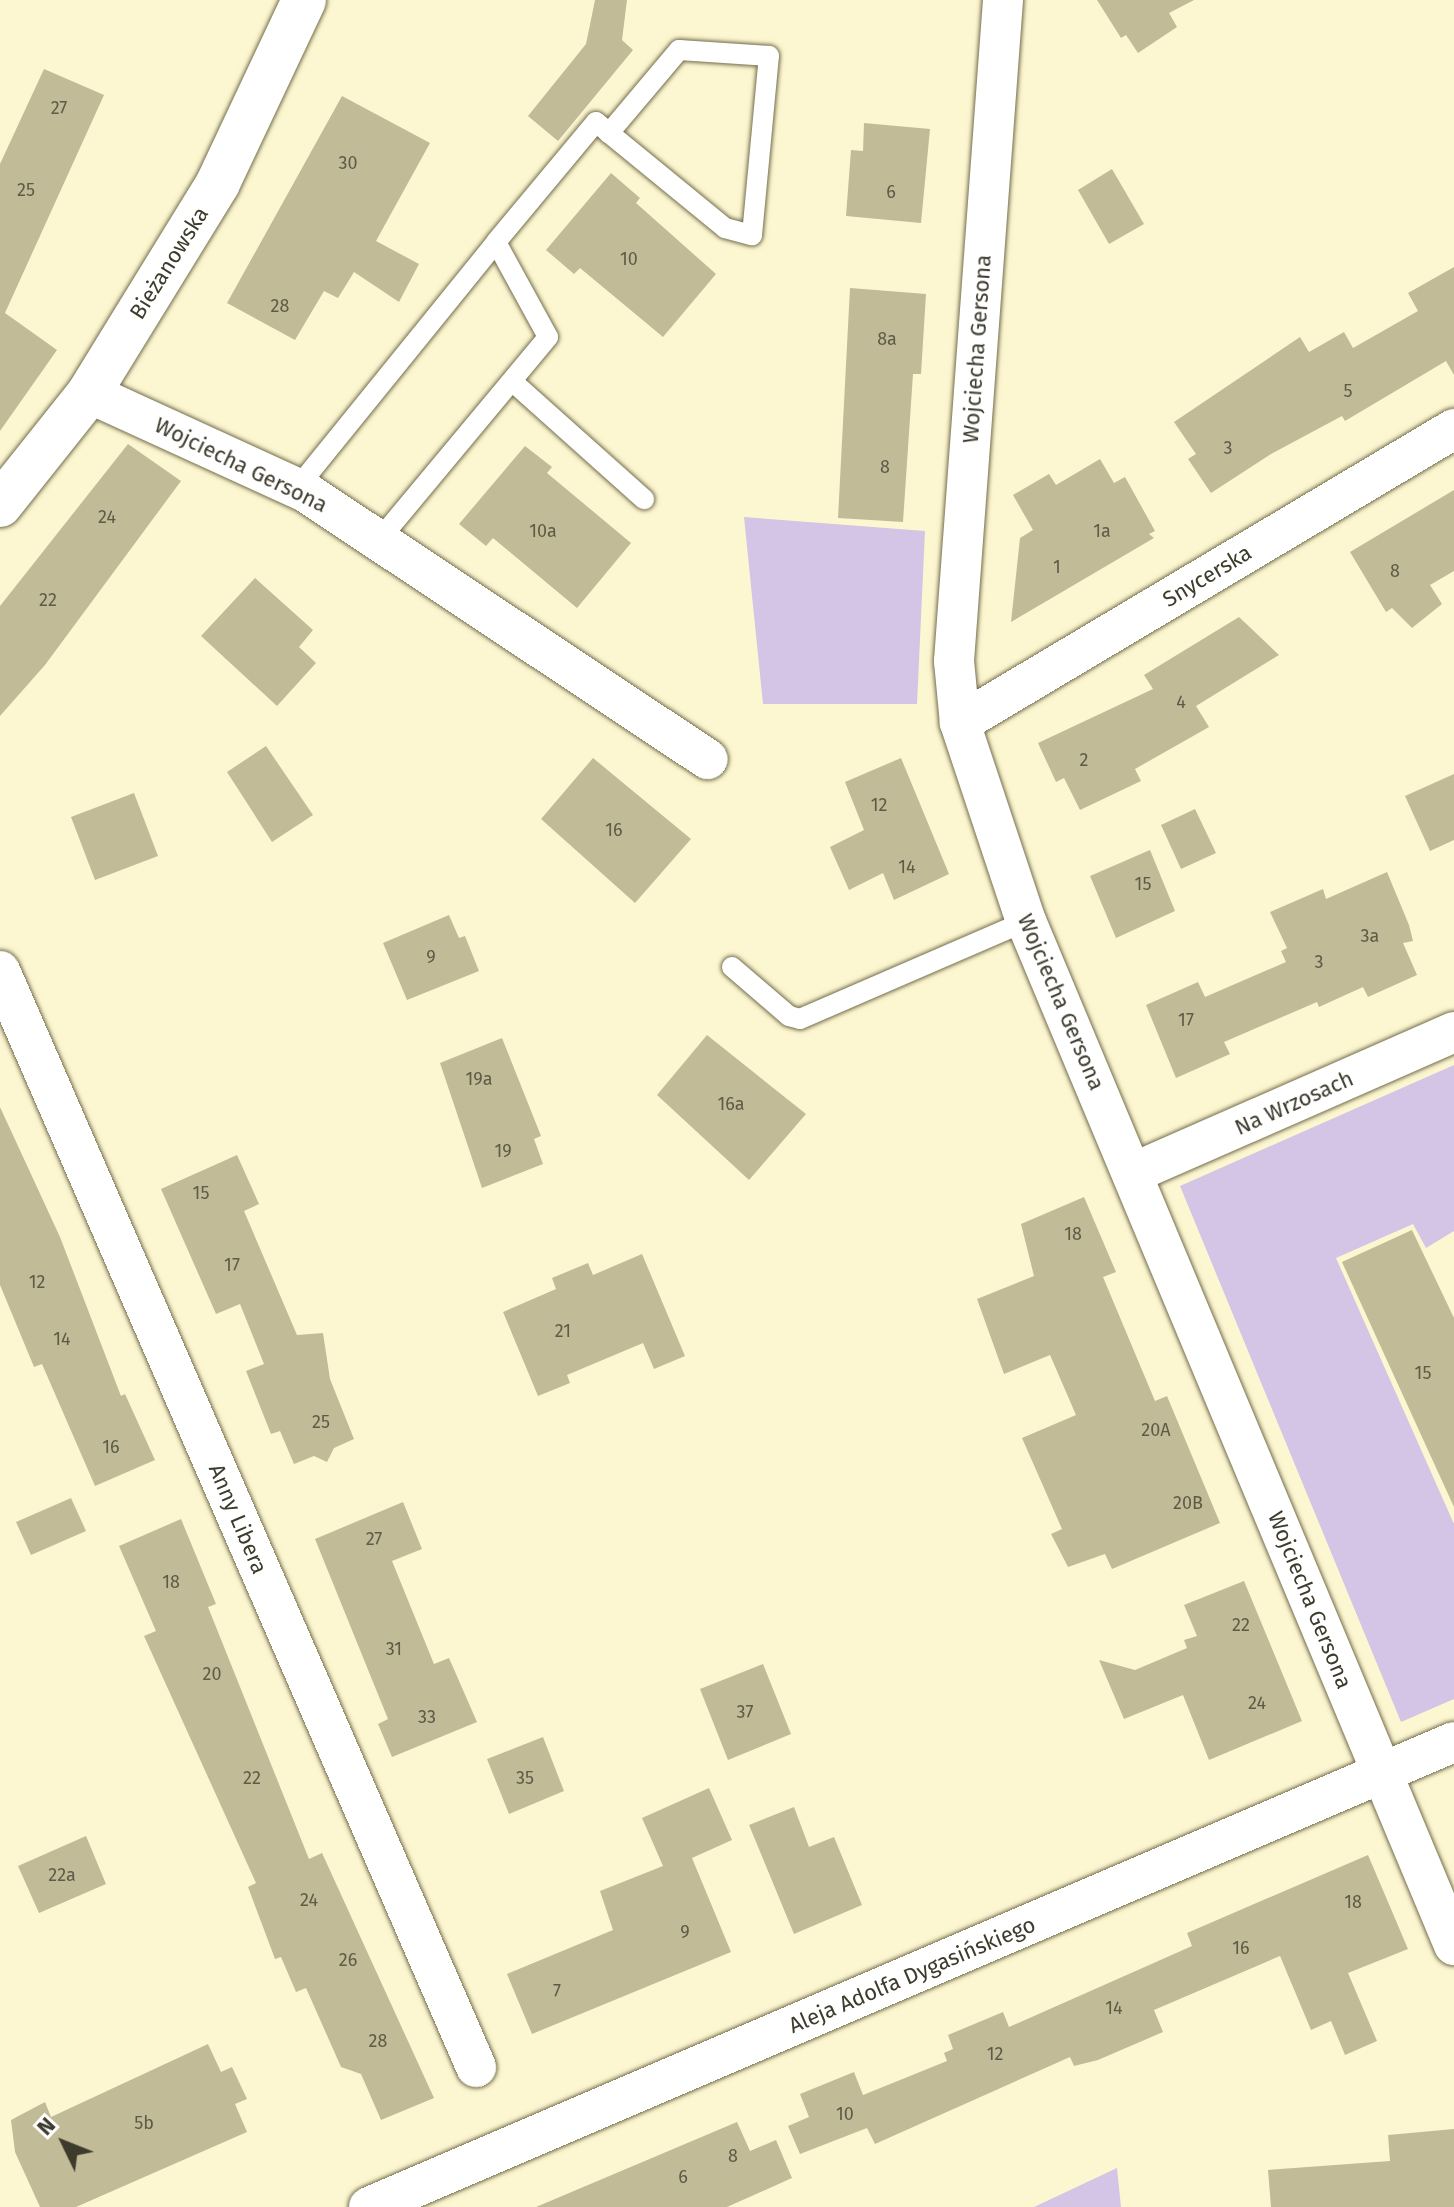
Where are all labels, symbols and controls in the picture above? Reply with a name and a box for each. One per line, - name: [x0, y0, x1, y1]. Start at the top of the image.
- house number: 27: [51, 97, 67, 119]
- house number: 30: [338, 152, 358, 174]
- house number: 25: [17, 179, 35, 201]
- house number: 6: [886, 181, 896, 203]
- street label: Bieżanowska: [124, 202, 214, 324]
- house number: 10: [620, 248, 638, 270]
- street label: Wojciecha Gersona: [957, 254, 997, 444]
- house number: 28: [271, 295, 289, 317]
- house number: 8a: [877, 328, 897, 350]
- house number: 5: [1343, 380, 1353, 402]
- street label: Wojciecha Gersona: [150, 412, 332, 518]
- house number: 3: [1224, 437, 1232, 459]
- house number: 8: [880, 456, 890, 478]
- house number: 24: [98, 506, 116, 528]
- house number: 10a: [529, 520, 557, 542]
- house number: 1a: [1093, 520, 1111, 542]
- street label: Snycerska: [1158, 539, 1256, 613]
- house number: 1: [1053, 556, 1061, 578]
- house number: 8: [1390, 560, 1400, 582]
- house number: 22: [39, 589, 57, 611]
- house number: 4: [1176, 691, 1186, 713]
- house number: 2: [1080, 749, 1088, 771]
- house number: 12: [871, 794, 887, 816]
- house number: 16: [605, 819, 623, 841]
- house number: 14: [898, 856, 916, 878]
- house number: 15: [1135, 873, 1151, 895]
- street label: Wojciecha Gersona: [1012, 910, 1110, 1094]
- house number: 3a: [1361, 925, 1379, 947]
- house number: 9: [426, 946, 436, 968]
- house number: 3: [1315, 951, 1323, 973]
- house number: 17: [1178, 1009, 1194, 1031]
- street label: Na Wrzosach: [1231, 1065, 1357, 1141]
- house number: 19a: [466, 1068, 492, 1090]
- house number: 16a: [717, 1093, 745, 1115]
- house number: 19: [494, 1140, 512, 1162]
- house number: 15: [193, 1182, 209, 1204]
- house number: 18: [1064, 1223, 1082, 1245]
- house number: 17: [224, 1254, 240, 1276]
- house number: 12: [29, 1271, 45, 1293]
- house number: 21: [555, 1320, 571, 1342]
- house number: 14: [53, 1328, 71, 1350]
- house number: 15: [1415, 1362, 1431, 1384]
- house number: 25: [312, 1411, 330, 1433]
- house number: 20A: [1141, 1419, 1171, 1441]
- house number: 16: [102, 1436, 120, 1458]
- street label: Anny Libera: [203, 1460, 273, 1578]
- house number: 20B: [1173, 1492, 1203, 1514]
- street label: Wojciecha Gersona: [1262, 1507, 1358, 1693]
- house number: 27: [366, 1528, 382, 1550]
- house number: 18: [162, 1571, 180, 1593]
- house number: 22: [1232, 1614, 1250, 1636]
- house number: 31: [386, 1638, 402, 1660]
- house number: 20: [203, 1663, 221, 1685]
- house number: 24: [1248, 1692, 1266, 1714]
- house number: 37: [737, 1701, 753, 1723]
- house number: 33: [418, 1706, 436, 1728]
- house number: 22: [243, 1767, 261, 1789]
- house number: 35: [516, 1767, 534, 1789]
- house number: 22a: [48, 1864, 76, 1886]
- house number: 24: [300, 1889, 318, 1911]
- house number: 18: [1344, 1891, 1362, 1913]
- street label: Aleja Adolfa Dygasińskiego: [785, 1911, 1039, 2039]
- house number: 9: [680, 1921, 690, 1943]
- house number: 16: [1232, 1937, 1250, 1959]
- house number: 26: [339, 1949, 357, 1971]
- house number: 7: [553, 1980, 561, 2002]
- house number: 14: [1105, 1997, 1123, 2019]
- house number: 28: [369, 2030, 387, 2052]
- house number: 12: [987, 2043, 1003, 2065]
- north arrow: [24, 2103, 104, 2183]
- house number: 10: [836, 2103, 854, 2125]
- text: N: [31, 2112, 61, 2141]
- house number: 5b: [134, 2112, 154, 2134]
- house number: 8: [728, 2145, 738, 2167]
- house number: 6: [678, 2166, 688, 2188]

